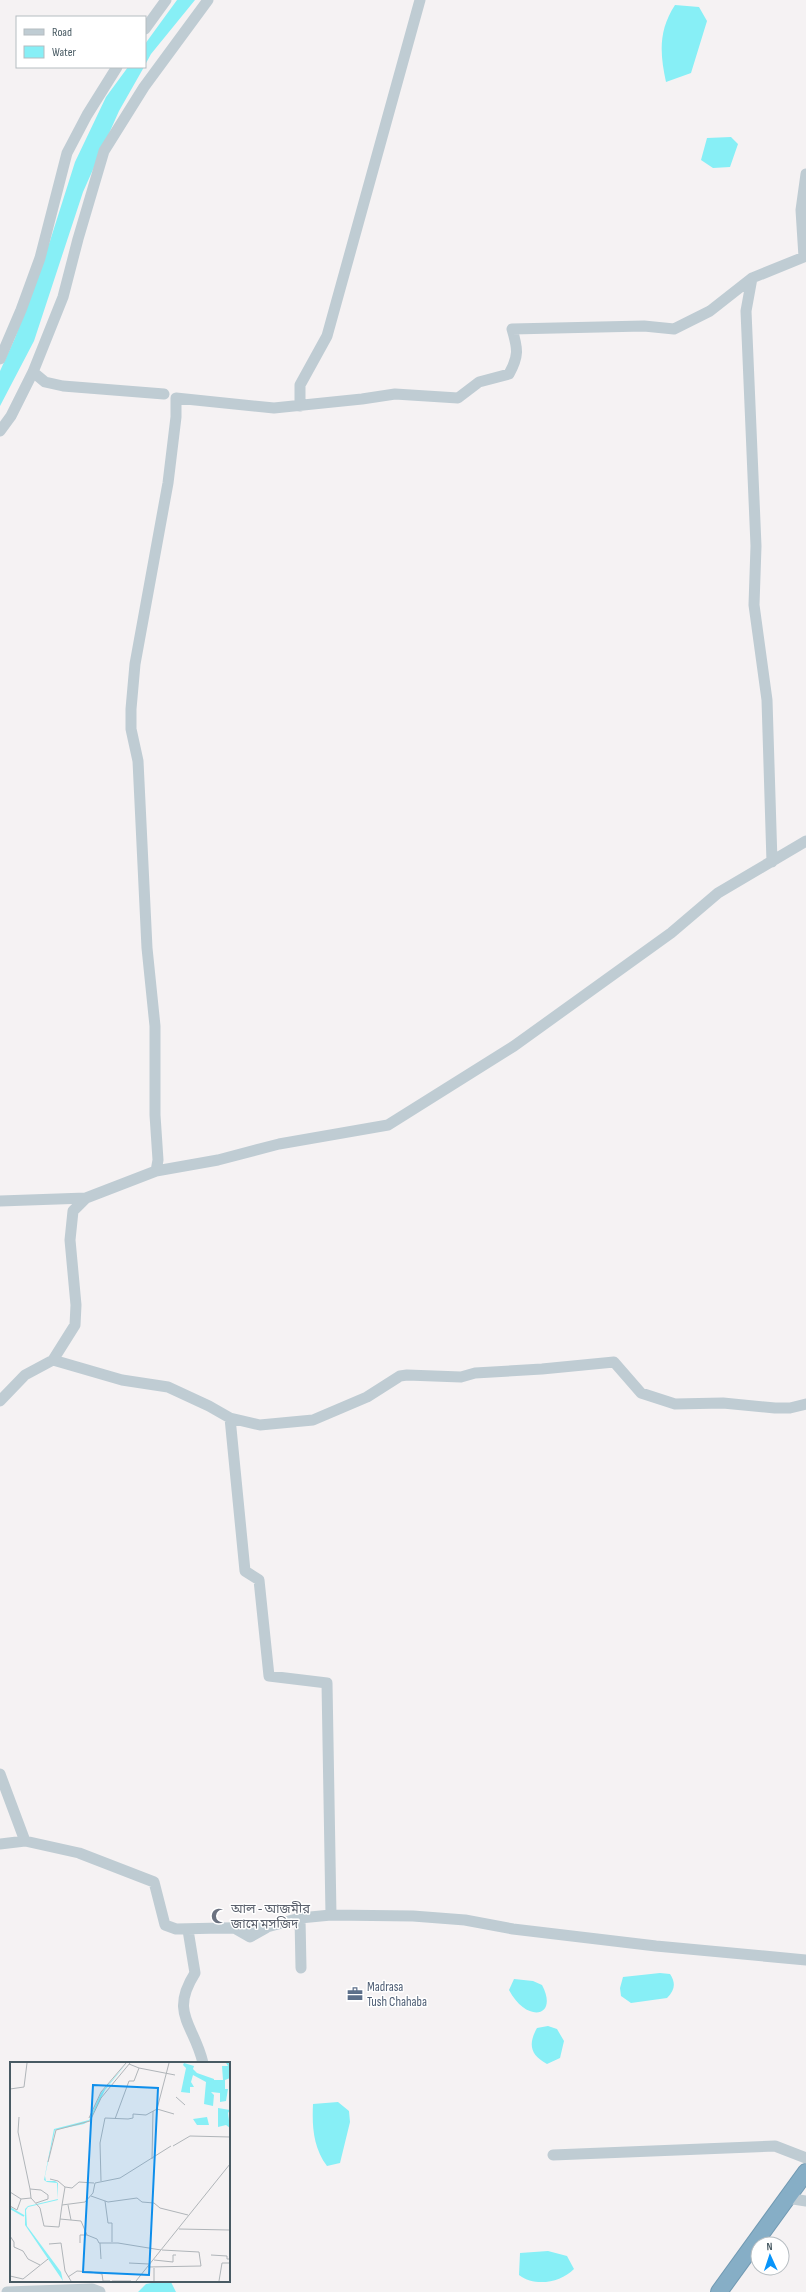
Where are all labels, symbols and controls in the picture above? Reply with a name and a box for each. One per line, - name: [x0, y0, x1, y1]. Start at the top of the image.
- legend: [16, 16, 146, 68]
- text: Road: [52, 25, 72, 40]
- text: Water: [52, 45, 76, 60]
- place label: আল - আজমীর জামে মসজিদ: [230, 1901, 310, 1932]
- mosque icon: আল - আজমীর জামে মসজিদ: [210, 1907, 228, 1925]
- place label: Madrasa Tush Chahaba: [367, 1979, 427, 2010]
- office icon: Madrasa Tush Chahaba: [346, 1985, 364, 2003]
- inset map: [10, 2062, 230, 2282]
- north arrow: [750, 2236, 790, 2276]
- text: N: [766, 2240, 773, 2253]

